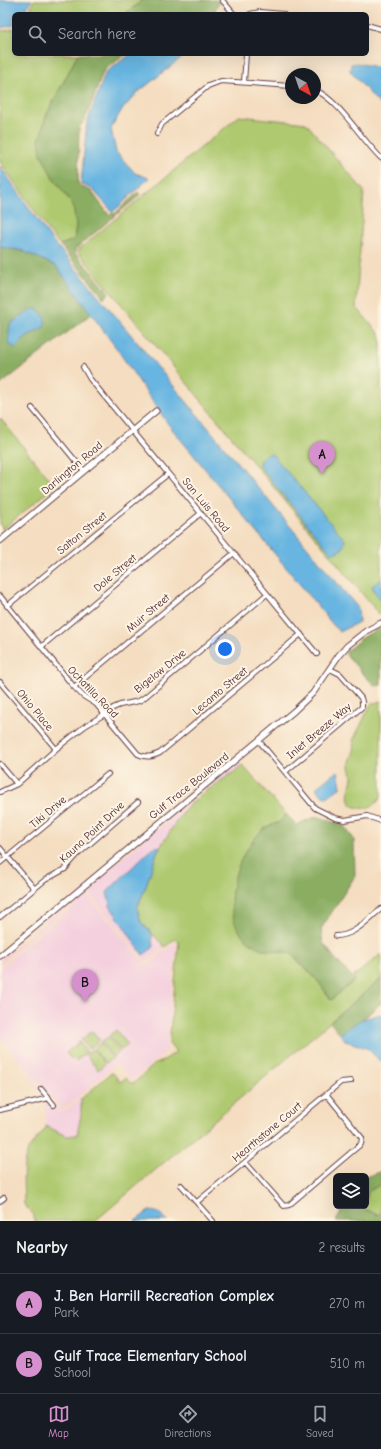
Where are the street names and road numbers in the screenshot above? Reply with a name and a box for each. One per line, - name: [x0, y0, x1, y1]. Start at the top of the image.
- street label: Darlington Road: [39, 439, 105, 497]
- street label: San Luis Road: [179, 475, 233, 535]
- street label: Salton Street: [55, 509, 110, 557]
- street label: Dole Street: [91, 551, 140, 595]
- street label: Muir Street: [124, 590, 173, 635]
- street label: Bigelow Drive: [132, 646, 189, 696]
- street label: Ochatilla Road: [65, 663, 121, 721]
- street label: Lecanto Street: [190, 664, 251, 718]
- street label: Ohio Place: [14, 687, 56, 734]
- street label: Inlet Breeze Way: [284, 700, 354, 762]
- street label: Gulf Trace Boulevard: [147, 750, 232, 822]
- street label: Tiki Drive: [27, 793, 69, 831]
- street label: Kauna Point Drive: [57, 798, 127, 865]
- street label: Hearthstone Court: [230, 1099, 305, 1165]

